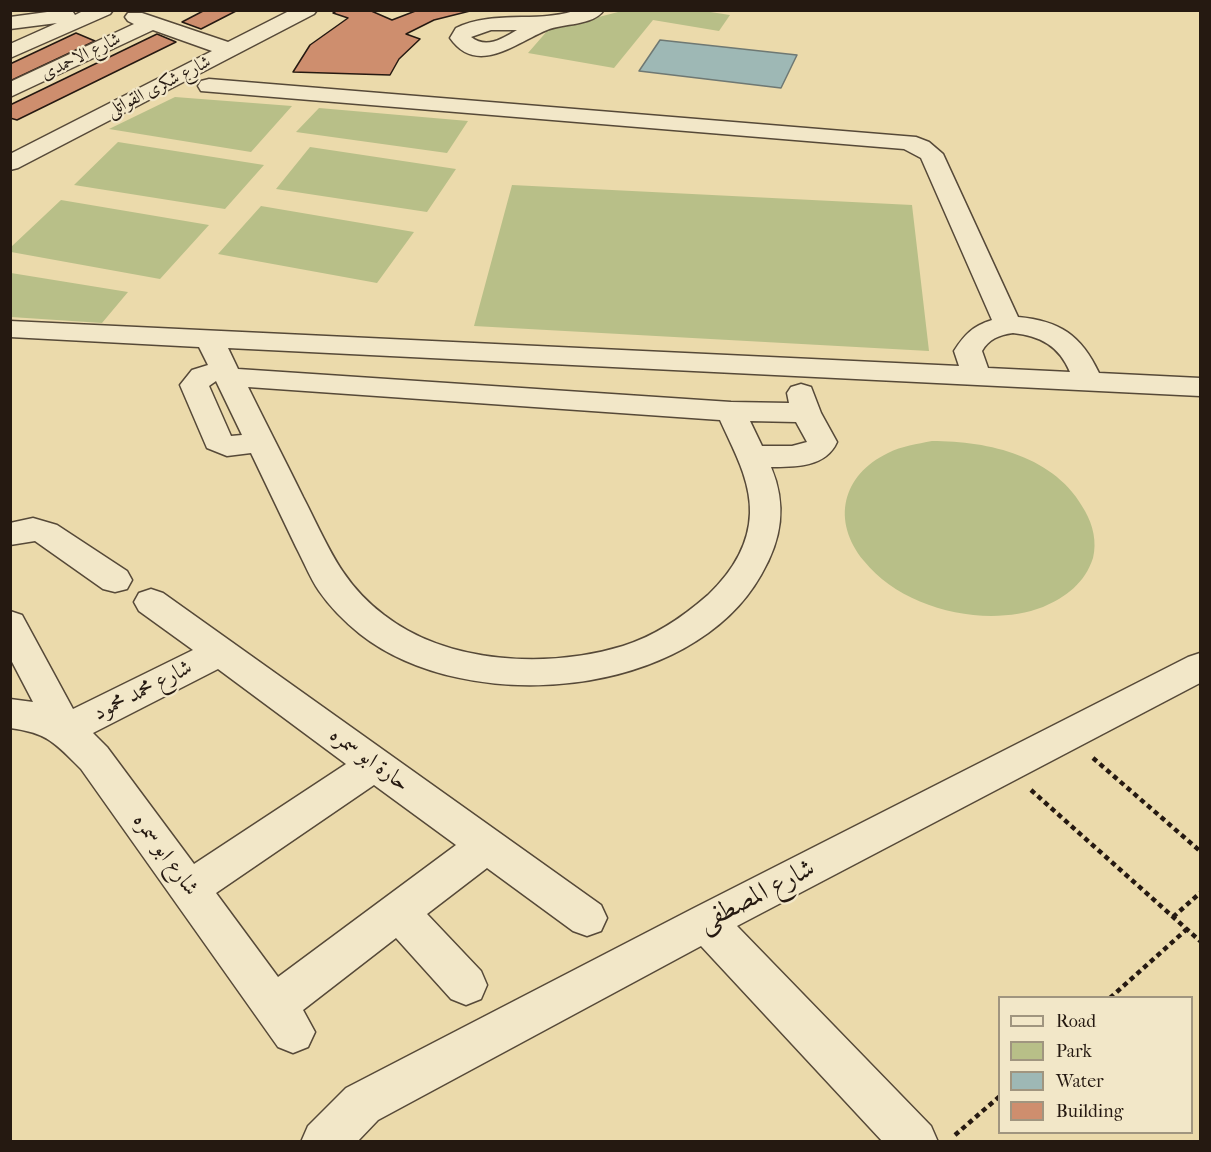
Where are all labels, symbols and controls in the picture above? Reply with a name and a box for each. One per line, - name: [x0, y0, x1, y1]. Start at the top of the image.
- street label: شارع الاحمدى: [38, 28, 124, 86]
- street label: شارع شكرى القواتلى: [103, 51, 215, 123]
- street label: شارع محمد محمود: [89, 655, 197, 727]
- street label: حارة ابو سمره: [324, 722, 414, 798]
- street label: شارع ابو سمره: [126, 809, 204, 901]
- street label: شارع المصطفى: [693, 853, 821, 939]
- legend: [998, 996, 1193, 1134]
- text: Road: [1056, 1011, 1096, 1032]
- text: Park: [1056, 1041, 1092, 1062]
- text: Water: [1056, 1071, 1104, 1092]
- text: Building: [1056, 1101, 1123, 1122]

